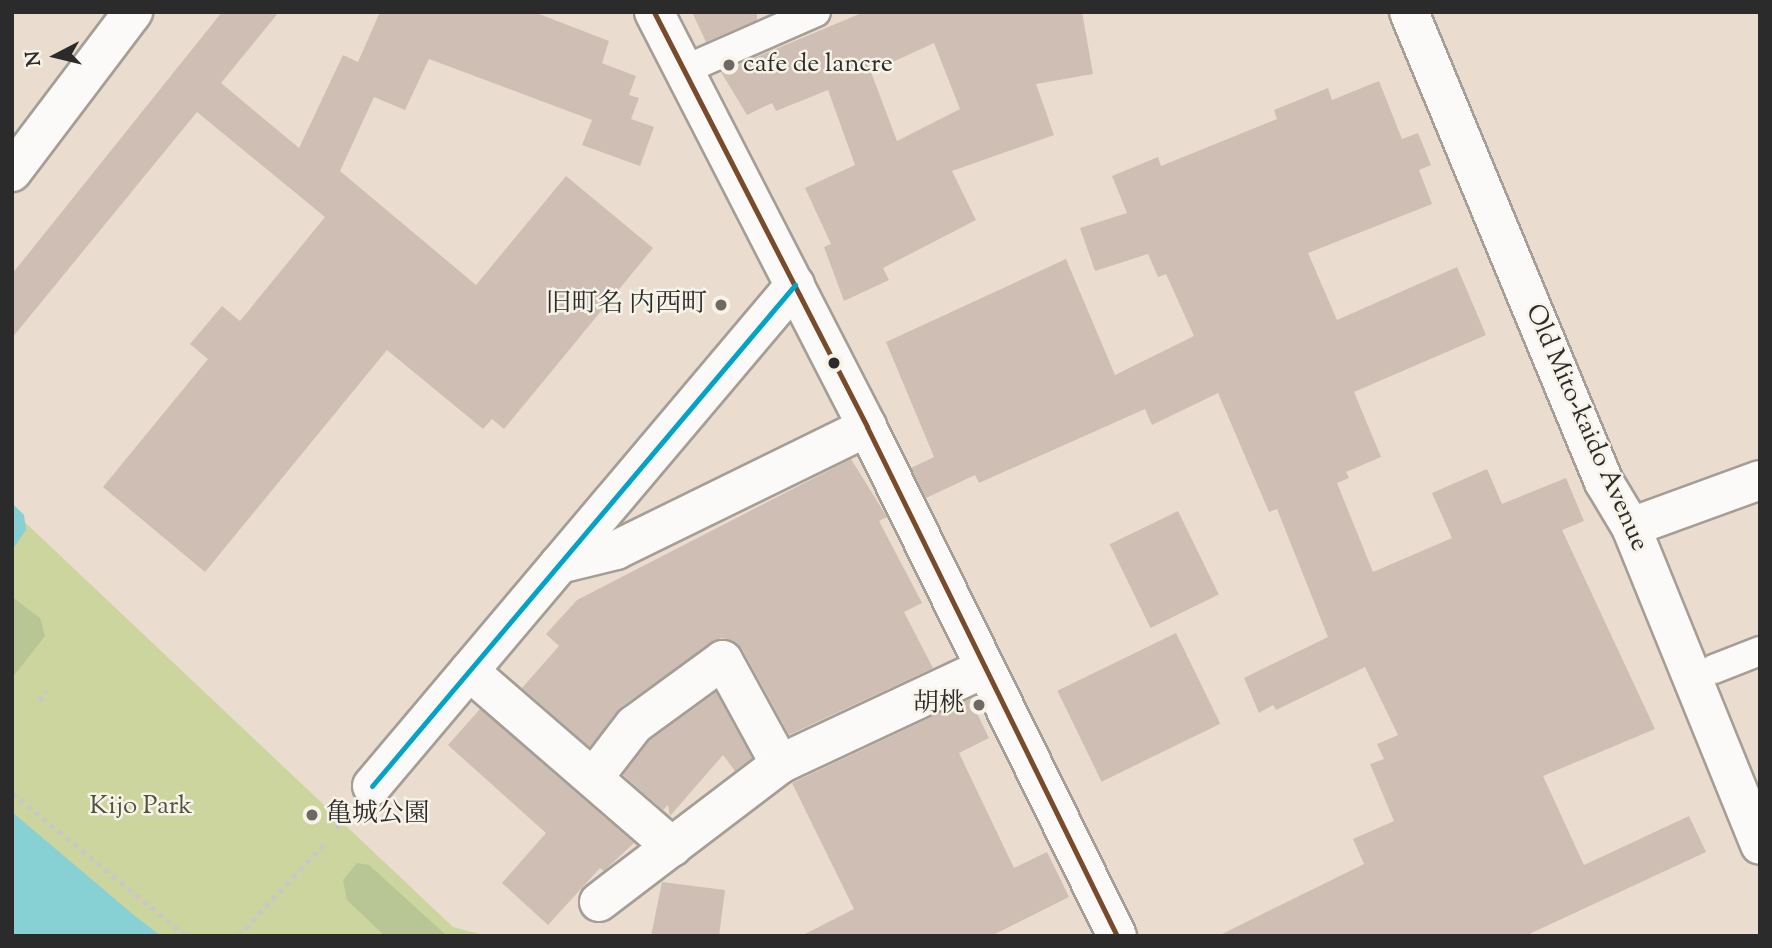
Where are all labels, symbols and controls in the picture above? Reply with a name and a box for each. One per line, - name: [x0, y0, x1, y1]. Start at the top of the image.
- north arrow: [21, 21, 91, 91]
- text: N: [20, 49, 49, 68]
- place label: cafe de lancre: [743, 49, 893, 81]
- marker: cafe de lancre: [721, 57, 737, 73]
- place label: 旧町名 内西町: [545, 289, 707, 321]
- marker: 旧町名 内西町: [713, 297, 729, 313]
- street label: Old Mito-kaido Avenue: [1517, 300, 1655, 556]
- unlabelled marker: [827, 356, 841, 370]
- place label: 胡桃: [913, 689, 965, 721]
- marker: 胡桃: [971, 697, 987, 713]
- park label: Kijo Park: [90, 791, 192, 823]
- place label: 亀城公園: [326, 799, 430, 831]
- marker: 亀城公園: [304, 807, 320, 823]

